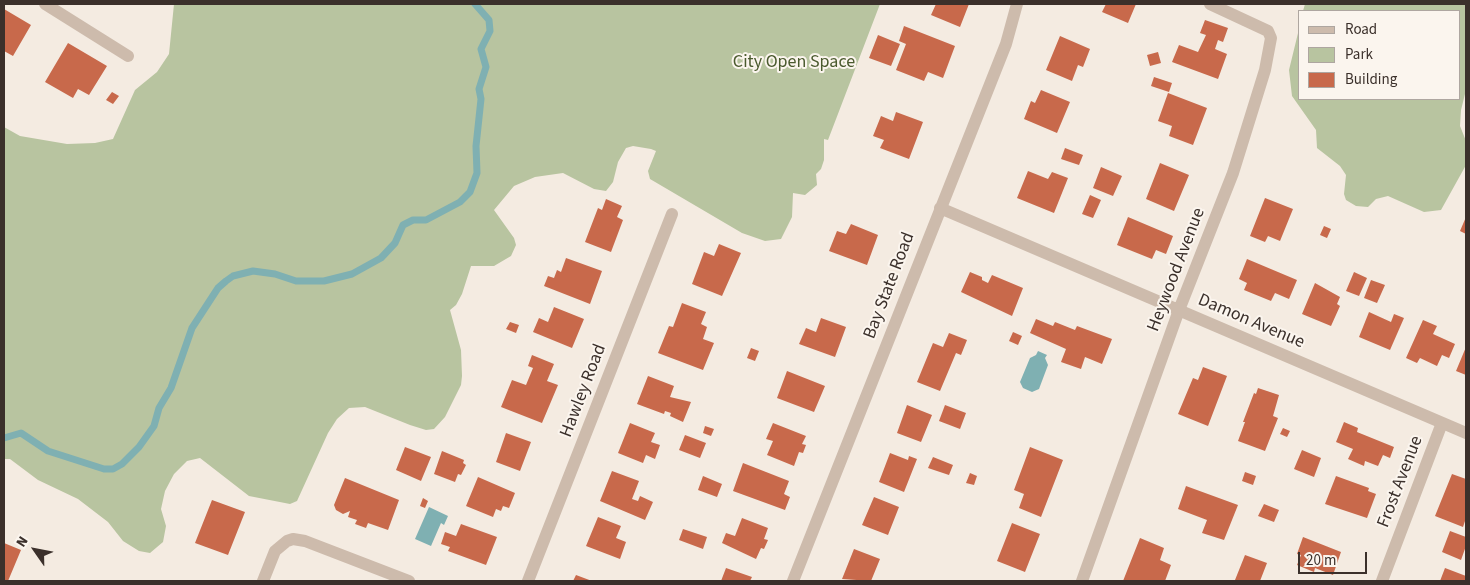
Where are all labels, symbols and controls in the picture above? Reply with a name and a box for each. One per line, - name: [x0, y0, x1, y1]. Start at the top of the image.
- legend: [1298, 10, 1460, 100]
- text: Road: [1345, 19, 1377, 40]
- text: Park: [1345, 44, 1373, 65]
- park label: City Open Space: [733, 52, 855, 74]
- text: Building: [1345, 69, 1397, 90]
- street label: Heywood Avenue: [1144, 205, 1210, 335]
- street label: Bay State Road: [860, 230, 920, 342]
- street label: Damon Avenue: [1194, 290, 1308, 354]
- street label: Hawley Road: [556, 341, 612, 441]
- street label: Frost Avenue: [1374, 433, 1428, 531]
- north arrow: [10, 525, 60, 575]
- text: N: [11, 532, 33, 551]
- scale bar: [1300, 542, 1369, 574]
- text: 20 m: [1306, 550, 1336, 571]

